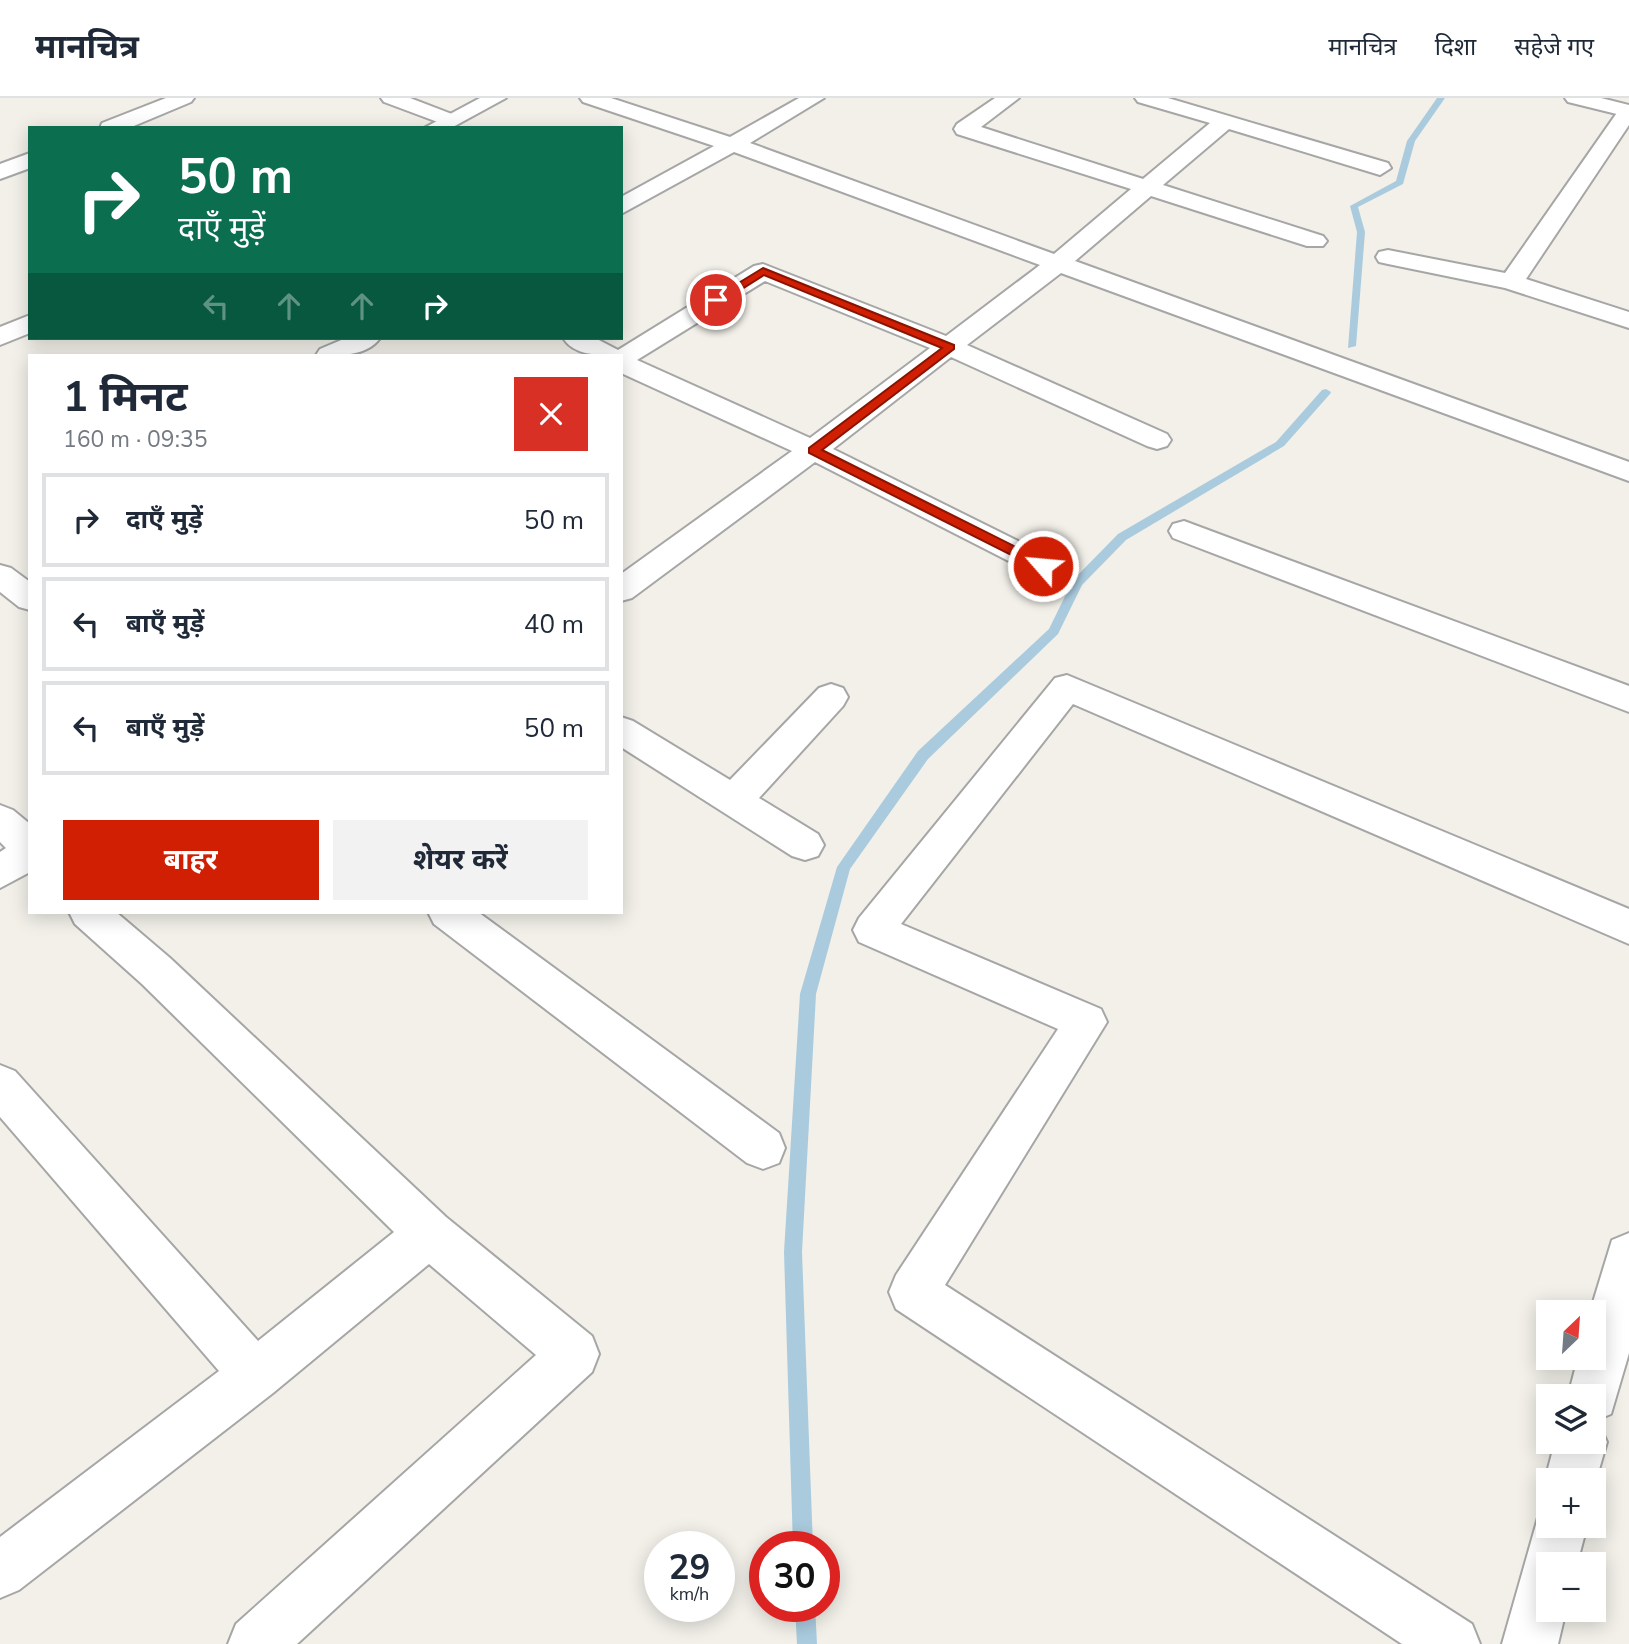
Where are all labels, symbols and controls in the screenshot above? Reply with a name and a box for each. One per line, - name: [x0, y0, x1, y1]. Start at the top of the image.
- text: मानचित्र: [35, 25, 139, 70]
- text: मानचित्र: [1328, 31, 1397, 63]
- text: दिशा: [1435, 31, 1476, 63]
- text: सहेजे गए: [1514, 31, 1594, 63]
- text: 50 m: [178, 143, 293, 210]
- icon: right: [63, 154, 154, 245]
- text: दाएँ मुड़ें: [178, 207, 265, 250]
- pin: [686, 270, 746, 330]
- icon: arrive: [697, 281, 735, 319]
- icon: left: [197, 287, 235, 325]
- icon: ahead: [270, 287, 308, 325]
- icon: ahead: [343, 287, 381, 325]
- icon: right: [416, 287, 454, 325]
- text: 1 मिनट: [63, 369, 188, 426]
- button: close: [514, 377, 588, 451]
- text: 160 m · 09:35: [63, 424, 208, 455]
- icon: right: [67, 501, 105, 539]
- text: दाएँ मुड़ें: [126, 502, 203, 537]
- text: 50 m: [524, 503, 584, 538]
- position arrow: [1006, 529, 1080, 603]
- icon: left: [67, 605, 105, 643]
- text: बाएँ मुड़ें: [126, 606, 204, 641]
- text: 40 m: [524, 607, 584, 642]
- icon: left: [67, 709, 105, 747]
- text: बाएँ मुड़ें: [126, 710, 204, 745]
- text: 50 m: [524, 711, 584, 746]
- button: बाहर: [63, 820, 319, 900]
- button: शेयर करें: [333, 820, 588, 900]
- north arrow: [1536, 1300, 1606, 1370]
- map controls: [1536, 1300, 1606, 1622]
- button: layers: [1536, 1384, 1606, 1454]
- button: +: [1536, 1468, 1606, 1538]
- speed limit sign: 30: [749, 1531, 840, 1622]
- text: 29: [668, 1544, 711, 1591]
- button: −: [1536, 1552, 1606, 1622]
- text: km/h: [670, 1582, 709, 1606]

